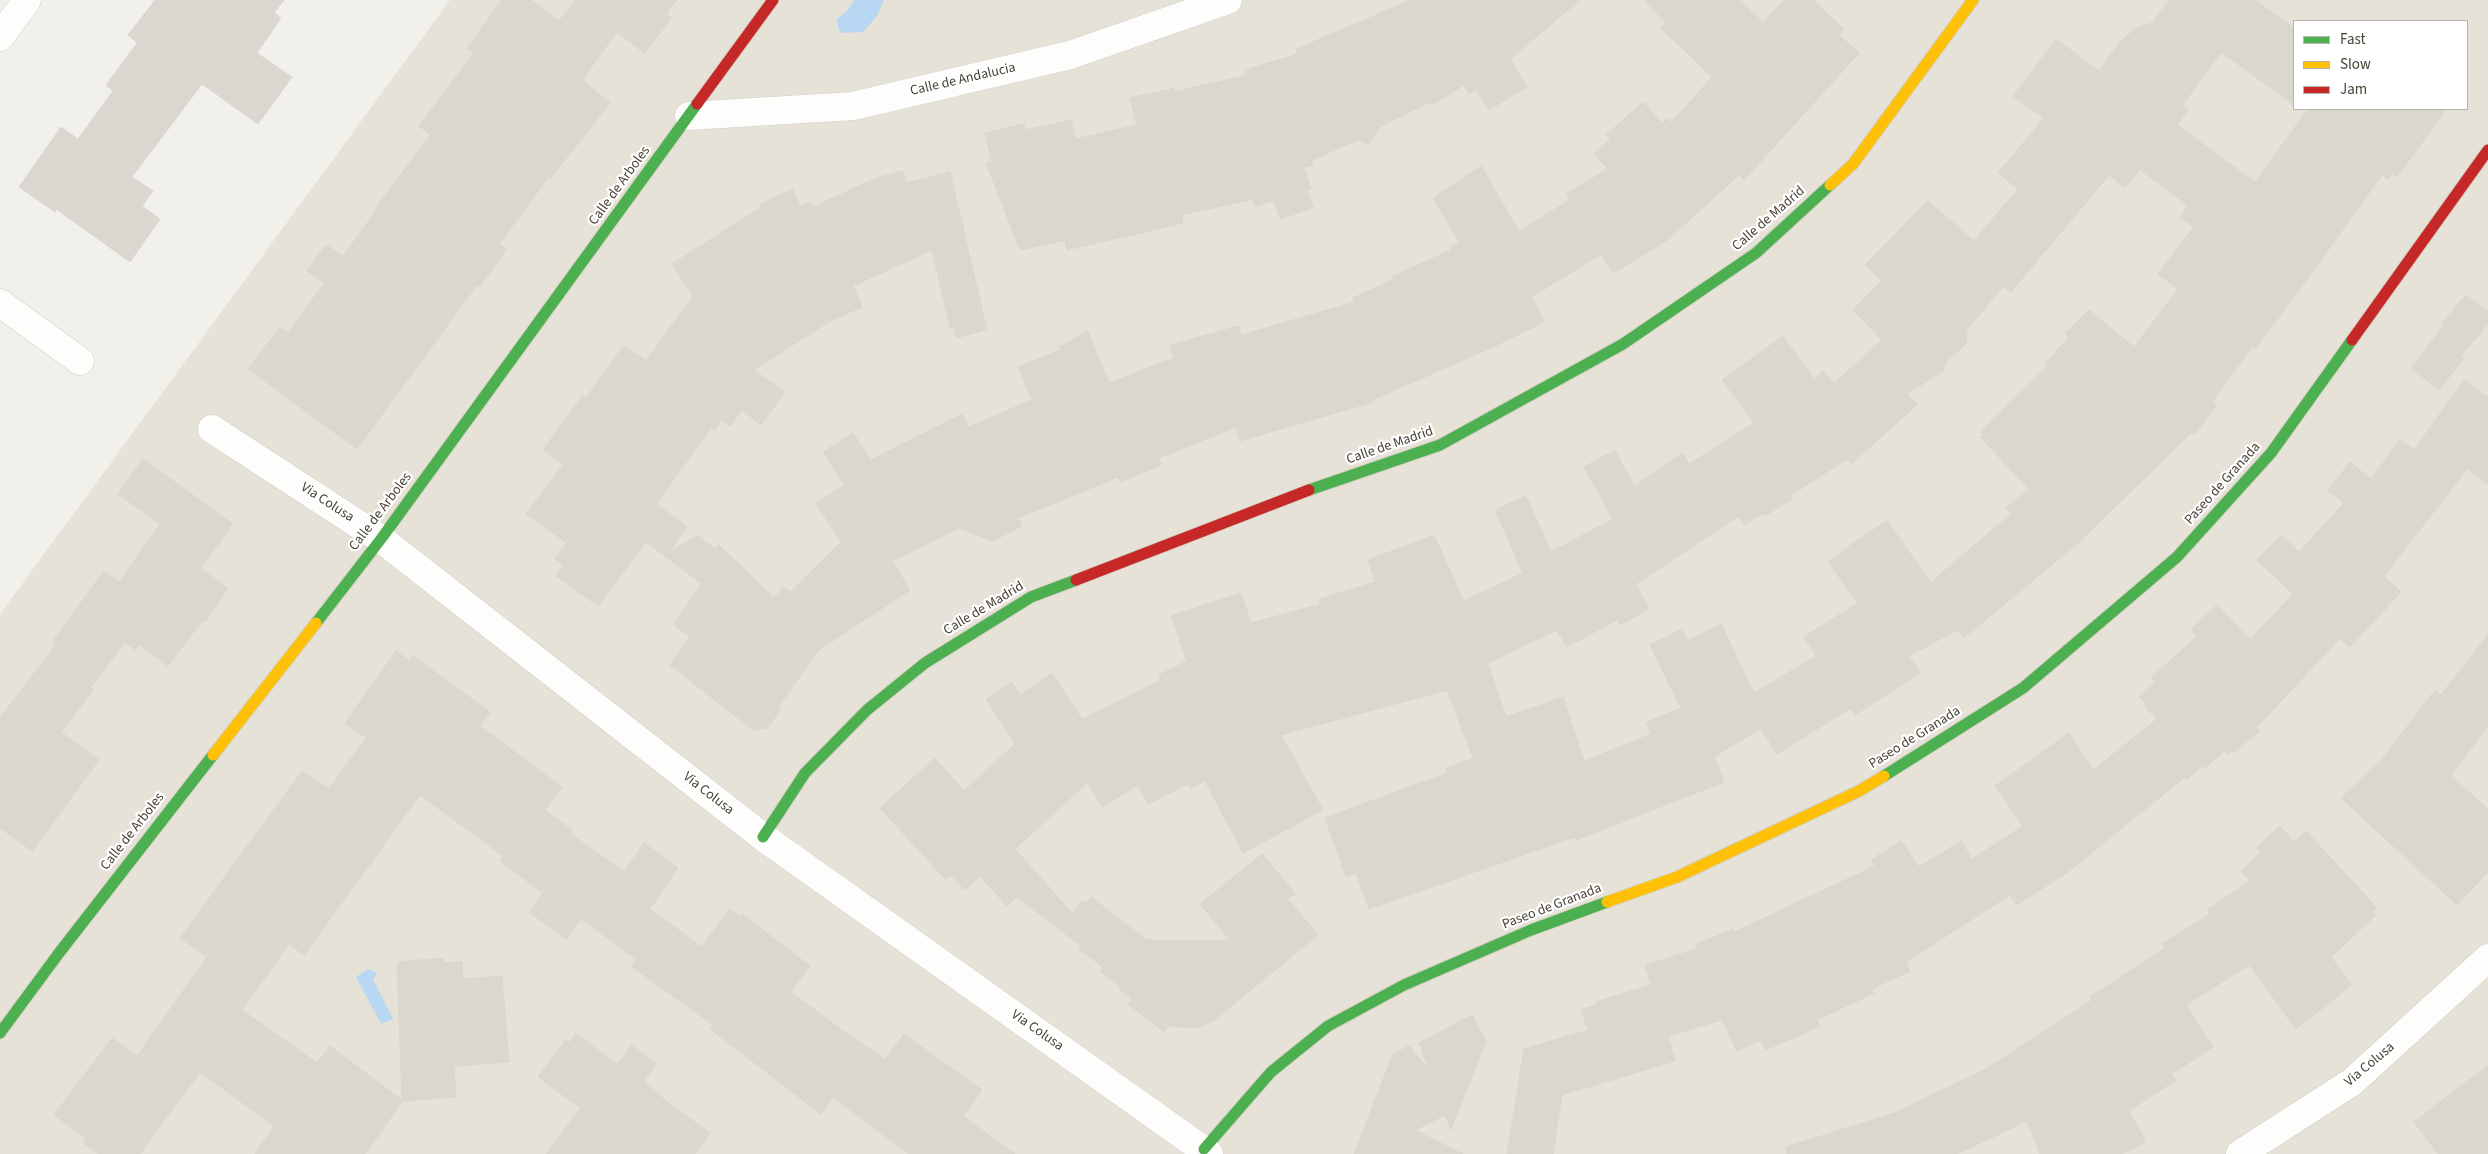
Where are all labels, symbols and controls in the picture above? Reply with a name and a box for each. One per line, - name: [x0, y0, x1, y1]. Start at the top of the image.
- legend: [2293, 20, 2468, 110]
- text: Fast: [2340, 29, 2366, 50]
- text: Slow: [2340, 54, 2371, 75]
- street label: Calle de Andalucia: [909, 60, 1017, 100]
- text: Jam: [2340, 79, 2367, 100]
- street label: Calle de Arboles: [586, 143, 654, 229]
- street label: Calle de Madrid: [1729, 183, 1809, 255]
- street label: Calle de Madrid: [1344, 423, 1436, 469]
- street label: Paseo de Granada: [2182, 439, 2264, 529]
- street label: Calle de Arboles: [346, 470, 416, 554]
- street label: Via Colusa: [297, 480, 357, 526]
- street label: Calle de Madrid: [941, 578, 1027, 640]
- street label: Paseo de Granada: [1866, 703, 1964, 773]
- street label: Via Colusa: [679, 769, 737, 819]
- street label: Calle de Arboles: [98, 790, 168, 874]
- street label: Paseo de Granada: [1500, 880, 1604, 934]
- street label: Via Colusa: [1008, 1007, 1066, 1055]
- street label: Via Colusa: [2342, 1039, 2398, 1091]

